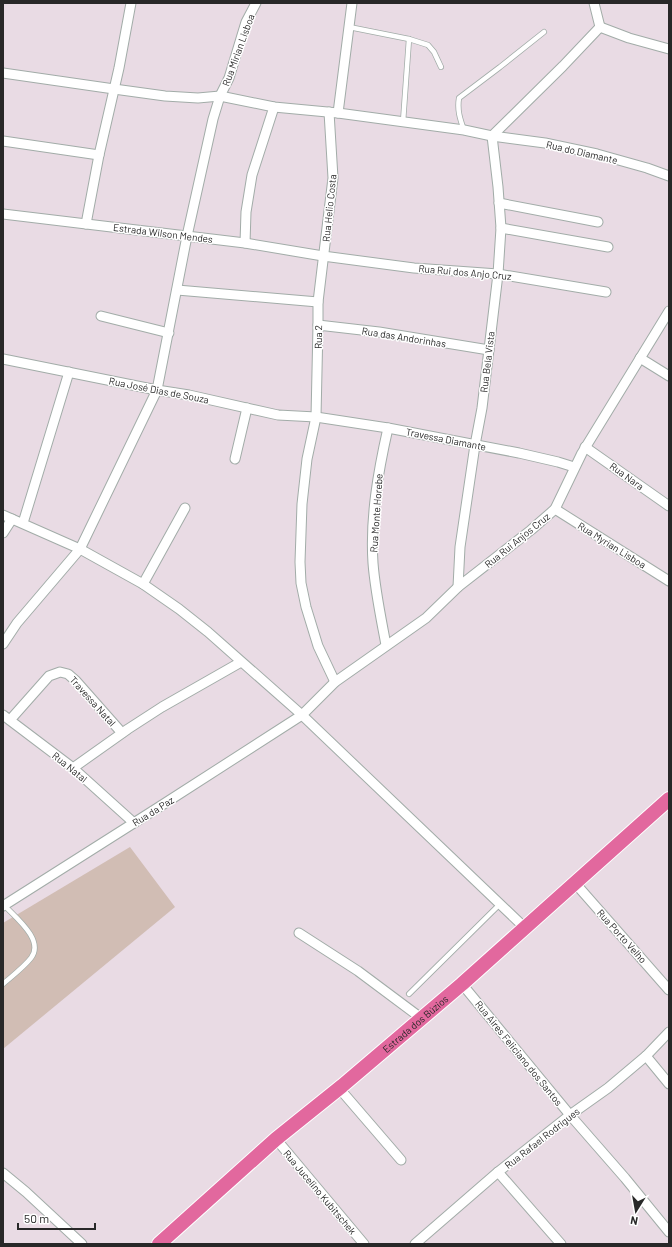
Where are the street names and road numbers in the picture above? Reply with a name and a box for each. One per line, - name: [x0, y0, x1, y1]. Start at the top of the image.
- street label: Rua Mirian Lisboa: [219, 12, 257, 88]
- street label: Rua do Diamante: [545, 138, 619, 166]
- street label: Rua Helio Costa: [319, 174, 339, 242]
- street label: Estrada Wilson Mendes: [112, 221, 214, 245]
- street label: Rua Rui dos Anjo Cruz: [418, 262, 512, 282]
- street label: Rua das Andorinhas: [361, 324, 447, 350]
- street label: Rua 2: [312, 325, 324, 349]
- street label: Rua Bela Vista: [477, 331, 497, 393]
- street label: Rua José Dias de Souza: [108, 374, 210, 406]
- street label: Travessa Diamante: [405, 425, 487, 453]
- street label: Rua Nara: [608, 460, 646, 492]
- street label: Rua Monte Horebe: [367, 473, 385, 553]
- street label: Rua Rui Anjos Cruz: [482, 510, 552, 570]
- street label: Rua Myrian Lisboa: [576, 519, 648, 571]
- street label: Travessa Natal: [67, 674, 119, 728]
- street label: Rua Natal: [50, 749, 90, 785]
- street label: Rua da Paz: [130, 793, 176, 828]
- street label: Rua Porto Velho: [595, 907, 649, 965]
- street label: Estrada dos Búzios: [380, 992, 451, 1055]
- street label: Rua Aires Feliciano dos Santos: [473, 998, 565, 1108]
- street label: Rua Rafael Rodrigues: [502, 1105, 582, 1171]
- street label: Rua Jucelino Kubitschek: [281, 1147, 359, 1237]

